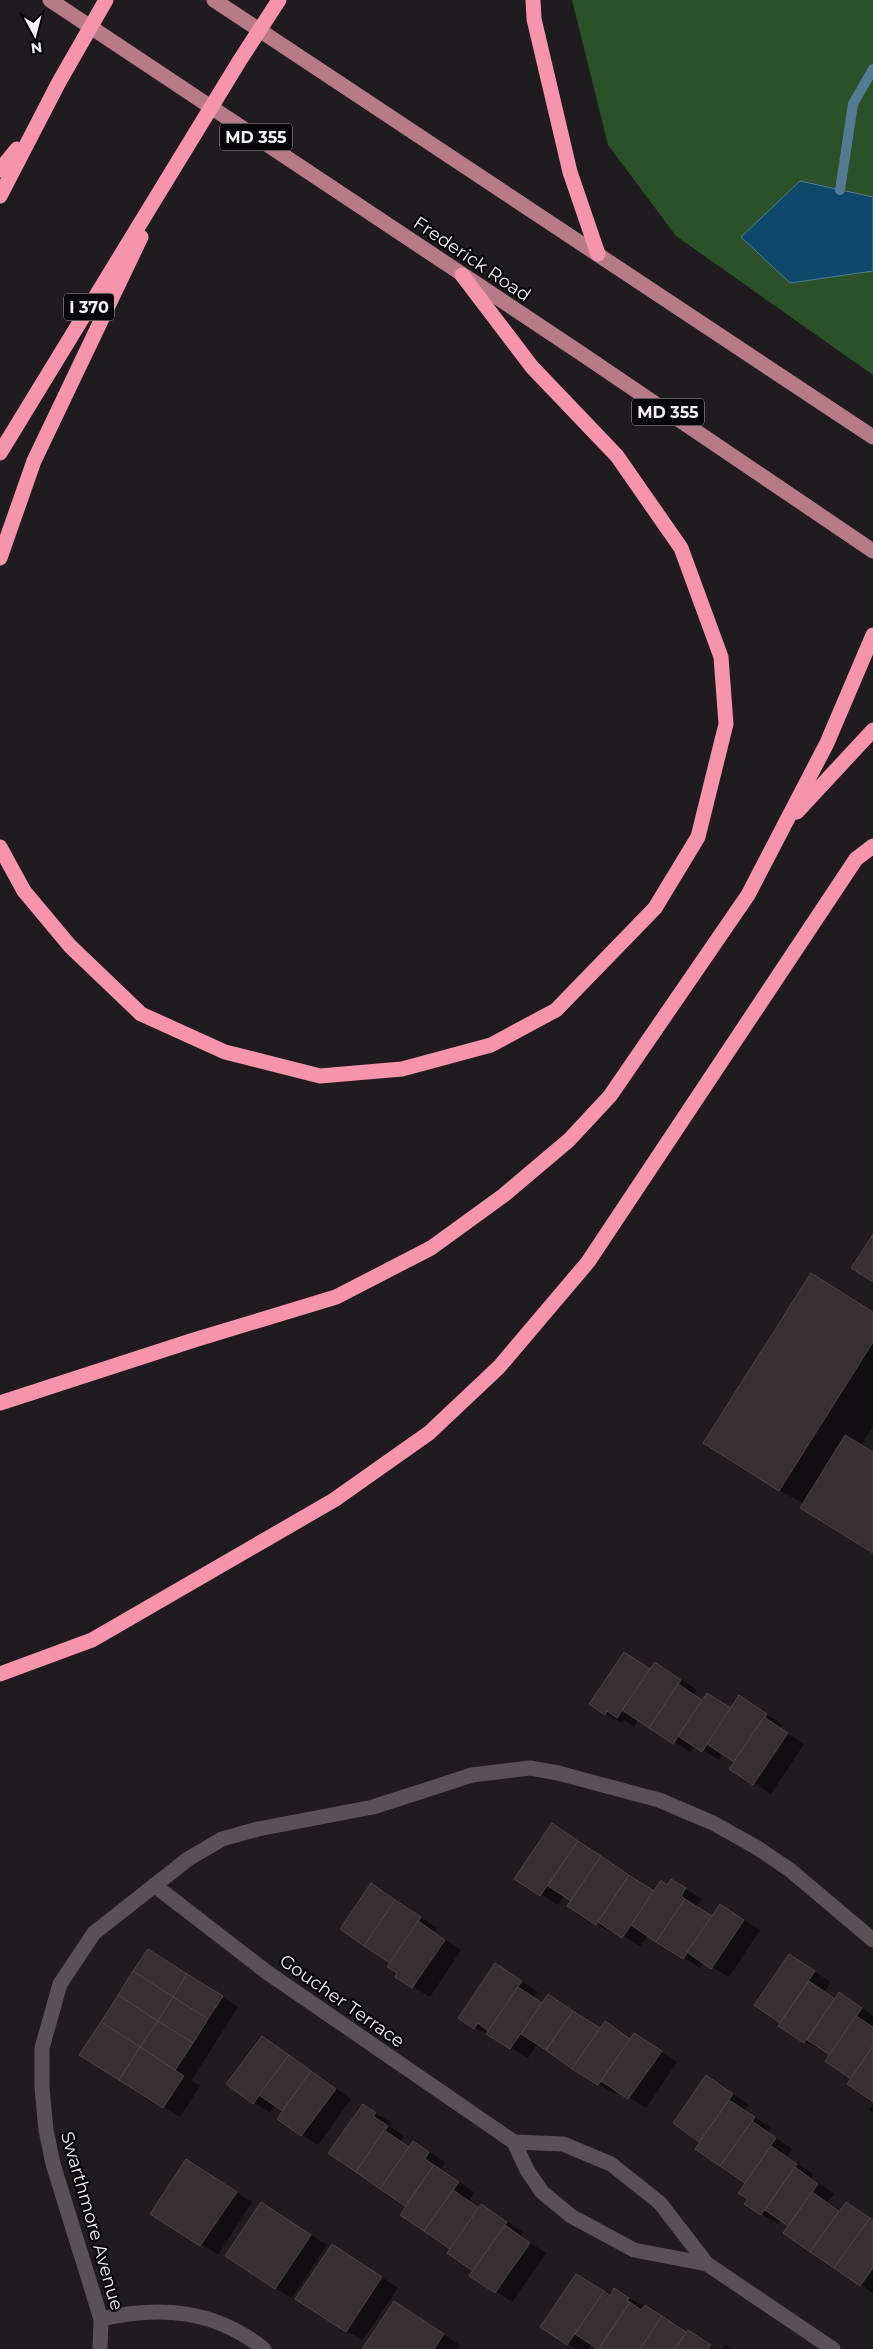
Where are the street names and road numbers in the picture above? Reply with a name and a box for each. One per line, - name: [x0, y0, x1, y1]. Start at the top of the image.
- road number: MD 355: [220, 124, 292, 150]
- street label: Frederick Road: [409, 212, 535, 306]
- road number: I 370: [64, 294, 114, 320]
- road number: MD 355: [632, 398, 704, 426]
- street label: Goucher Terrace: [275, 1950, 409, 2052]
- street label: Swarthmore Avenue: [56, 2129, 128, 2313]

